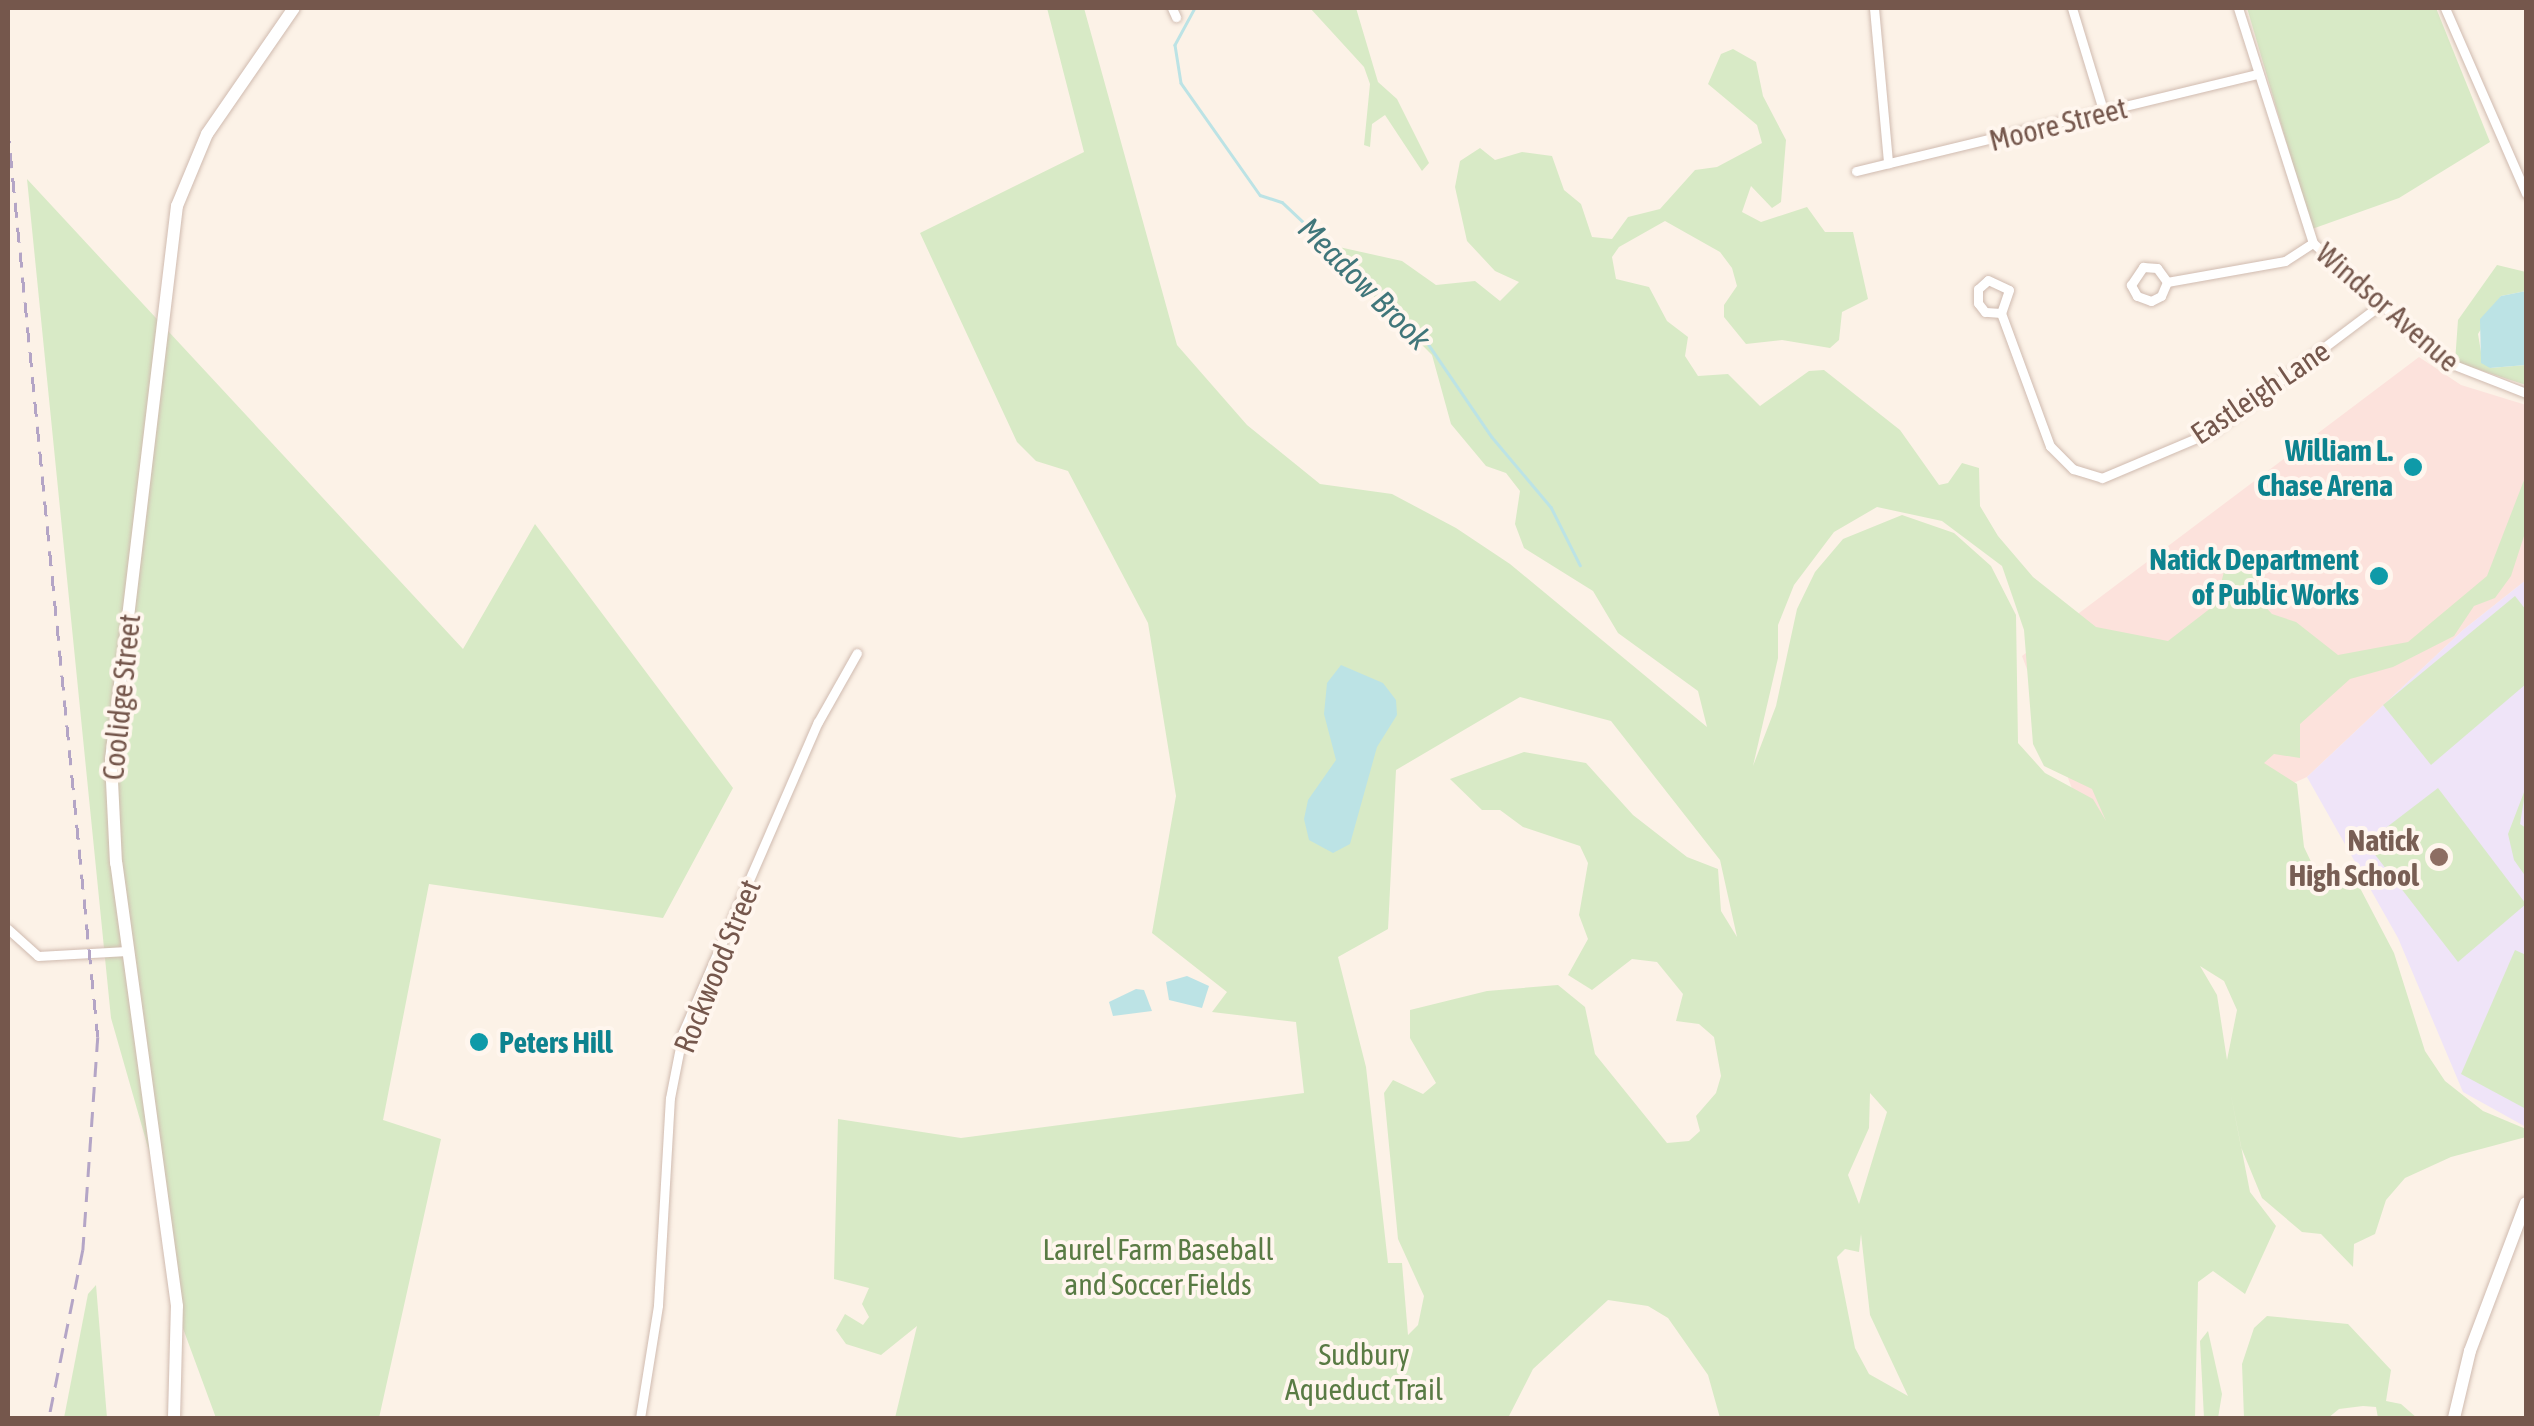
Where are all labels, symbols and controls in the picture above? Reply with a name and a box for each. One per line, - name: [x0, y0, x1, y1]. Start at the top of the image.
- street label: Moore Street: [1985, 90, 2131, 158]
- water label: Meadow Brook: [1290, 210, 1438, 358]
- street label: Windsor Avenue: [2309, 235, 2467, 379]
- street label: Eastleigh Lane: [2184, 333, 2336, 451]
- place label: William L. Chase Arena: [2257, 432, 2393, 502]
- marker: William L. Chase Arena: [2402, 456, 2424, 478]
- place label: Natick Department of Public Works: [2149, 541, 2359, 612]
- marker: Natick Department of Public Works: [2368, 565, 2390, 587]
- street label: Coolidge Street: [94, 612, 148, 782]
- place label: Natick High School: [2289, 822, 2419, 892]
- marker: Natick High School: [2428, 846, 2450, 868]
- street label: Rockwood Street: [666, 874, 768, 1058]
- place label: Peters Hill: [499, 1024, 613, 1060]
- marker: Peters Hill: [468, 1031, 490, 1053]
- park label: Laurel Farm Baseball and Soccer Fields: [1042, 1231, 1274, 1302]
- park label: Sudbury Aqueduct Trail: [1285, 1336, 1443, 1406]

